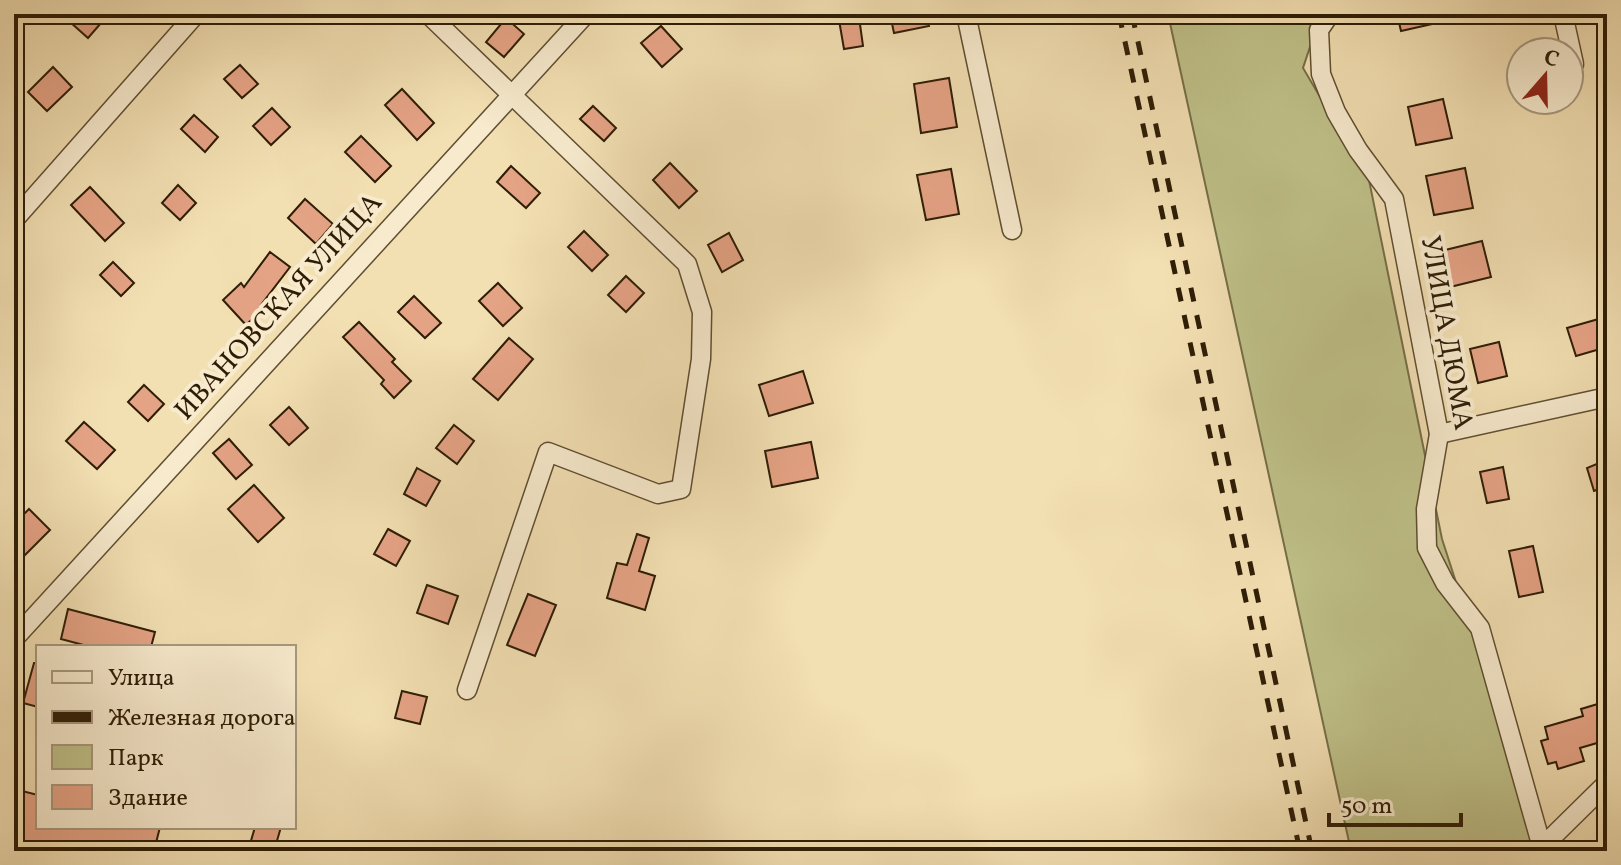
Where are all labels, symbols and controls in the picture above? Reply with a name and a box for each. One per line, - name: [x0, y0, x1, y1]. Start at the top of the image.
- north arrow: [1505, 36, 1585, 116]
- text: С: [1539, 43, 1563, 77]
- street label: ИВАНОВСКАЯ УЛИЦА: [166, 185, 392, 429]
- street label: УЛИЦА ДЮМА: [1410, 233, 1482, 434]
- legend: [36, 645, 296, 829]
- text: Улица: [108, 662, 175, 696]
- text: Железная дорога: [108, 702, 296, 736]
- text: Парк: [108, 742, 164, 776]
- scale bar: [1329, 777, 1461, 827]
- text: Здание: [108, 782, 188, 816]
- text: 50 m: [1341, 790, 1393, 824]

